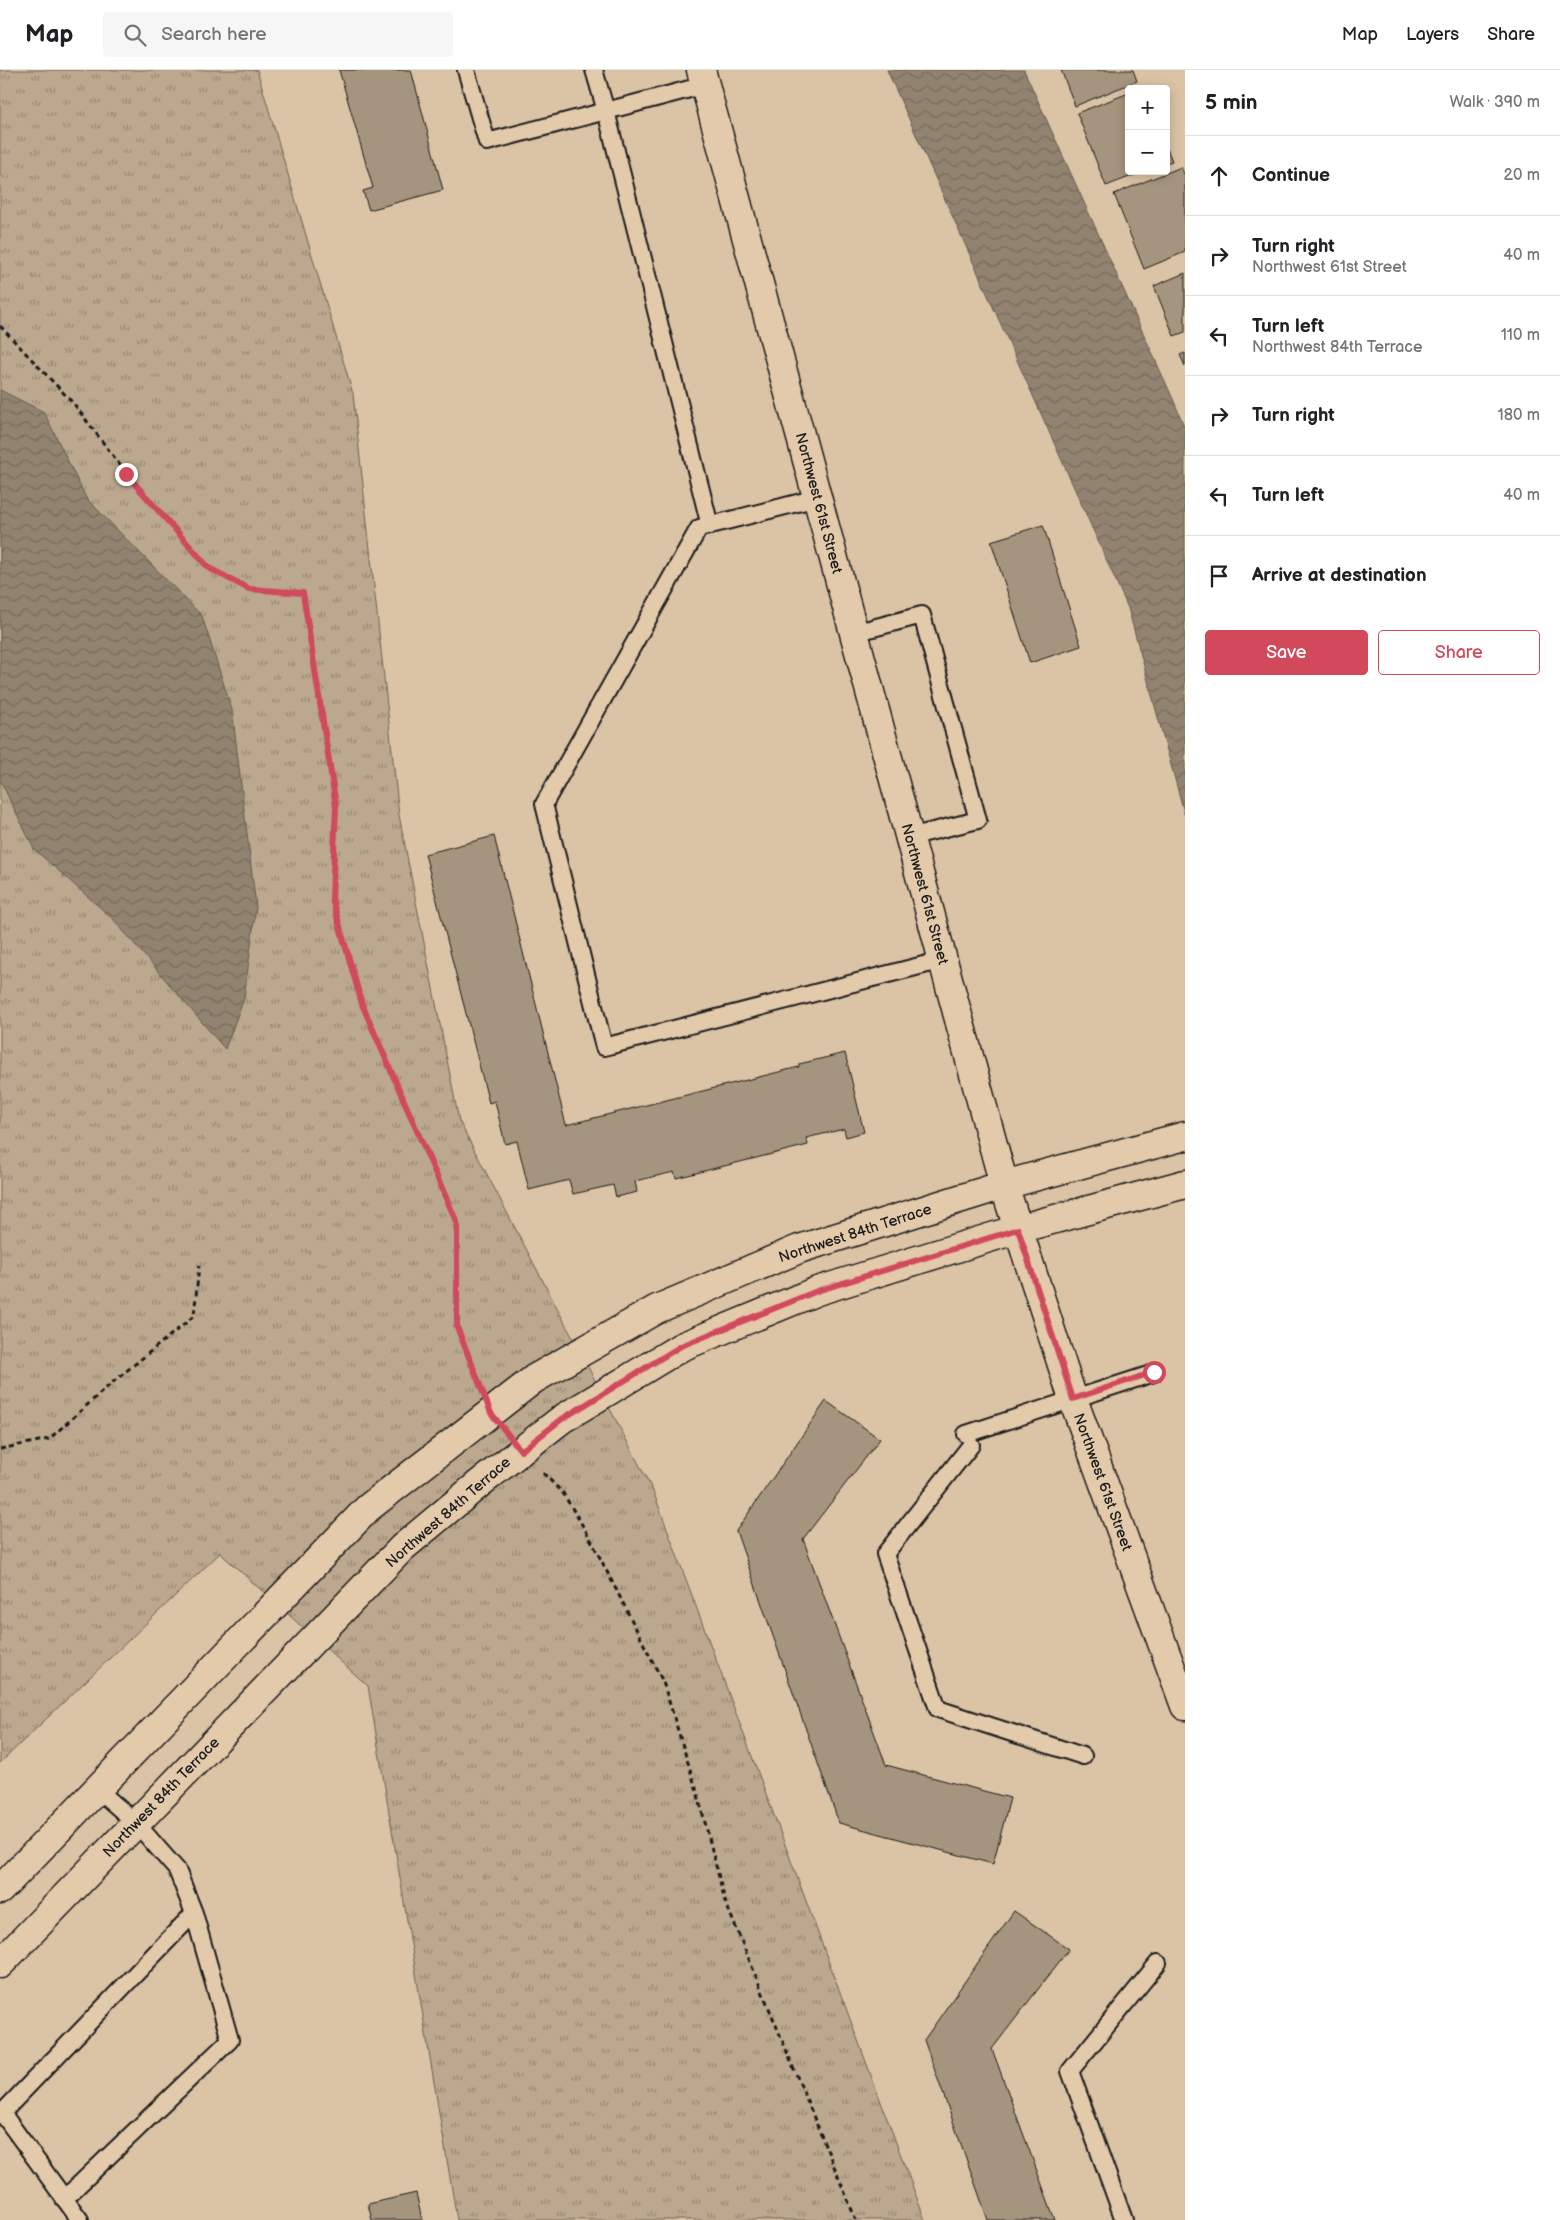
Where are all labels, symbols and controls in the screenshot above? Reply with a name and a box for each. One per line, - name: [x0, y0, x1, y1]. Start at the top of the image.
- search box: [103, 12, 453, 57]
- text: Map: [25, 20, 73, 49]
- icon: search: [121, 21, 149, 49]
- text: Search here: [161, 23, 267, 46]
- text: Map: [1342, 24, 1378, 45]
- text: Layers: [1406, 24, 1459, 45]
- text: Share: [1487, 24, 1535, 45]
- map controls: [1125, 85, 1170, 175]
- button: +: [1125, 85, 1170, 130]
- text: 5 min: [1205, 90, 1258, 115]
- text: Walk · 390 m: [1449, 93, 1540, 112]
- button: −: [1125, 130, 1170, 175]
- icon: ahead: [1205, 162, 1233, 190]
- text: Continue: [1252, 164, 1330, 187]
- text: 20 m: [1504, 166, 1540, 185]
- text: Turn right: [1252, 235, 1335, 258]
- icon: right: [1205, 242, 1233, 270]
- text: 40 m: [1503, 246, 1540, 265]
- text: Northwest 61st Street: [1252, 258, 1407, 277]
- text: Turn left: [1252, 315, 1324, 338]
- icon: left: [1205, 322, 1233, 350]
- text: 110 m: [1501, 326, 1540, 345]
- text: Northwest 84th Terrace: [1252, 338, 1422, 357]
- icon: right: [1205, 402, 1233, 430]
- text: Turn right: [1252, 404, 1335, 427]
- text: 180 m: [1498, 406, 1540, 425]
- street label: Northwest 61st Street: [791, 431, 847, 576]
- route end: [115, 463, 138, 486]
- icon: left: [1205, 482, 1233, 510]
- text: Turn left: [1252, 484, 1324, 507]
- text: 40 m: [1503, 486, 1540, 505]
- icon: arrive: [1205, 562, 1233, 590]
- text: Arrive at destination: [1252, 564, 1427, 587]
- button: Save: [1205, 630, 1368, 675]
- button: Share: [1378, 630, 1540, 675]
- street label: Northwest 61st Street: [897, 822, 953, 967]
- street label: Northwest 84th Terrace: [776, 1200, 934, 1267]
- route start: [1143, 1361, 1166, 1384]
- street label: Northwest 61st Street: [1069, 1411, 1136, 1554]
- street label: Northwest 84th Terrace: [382, 1453, 515, 1572]
- street label: Northwest 84th Terrace: [99, 1733, 224, 1861]

